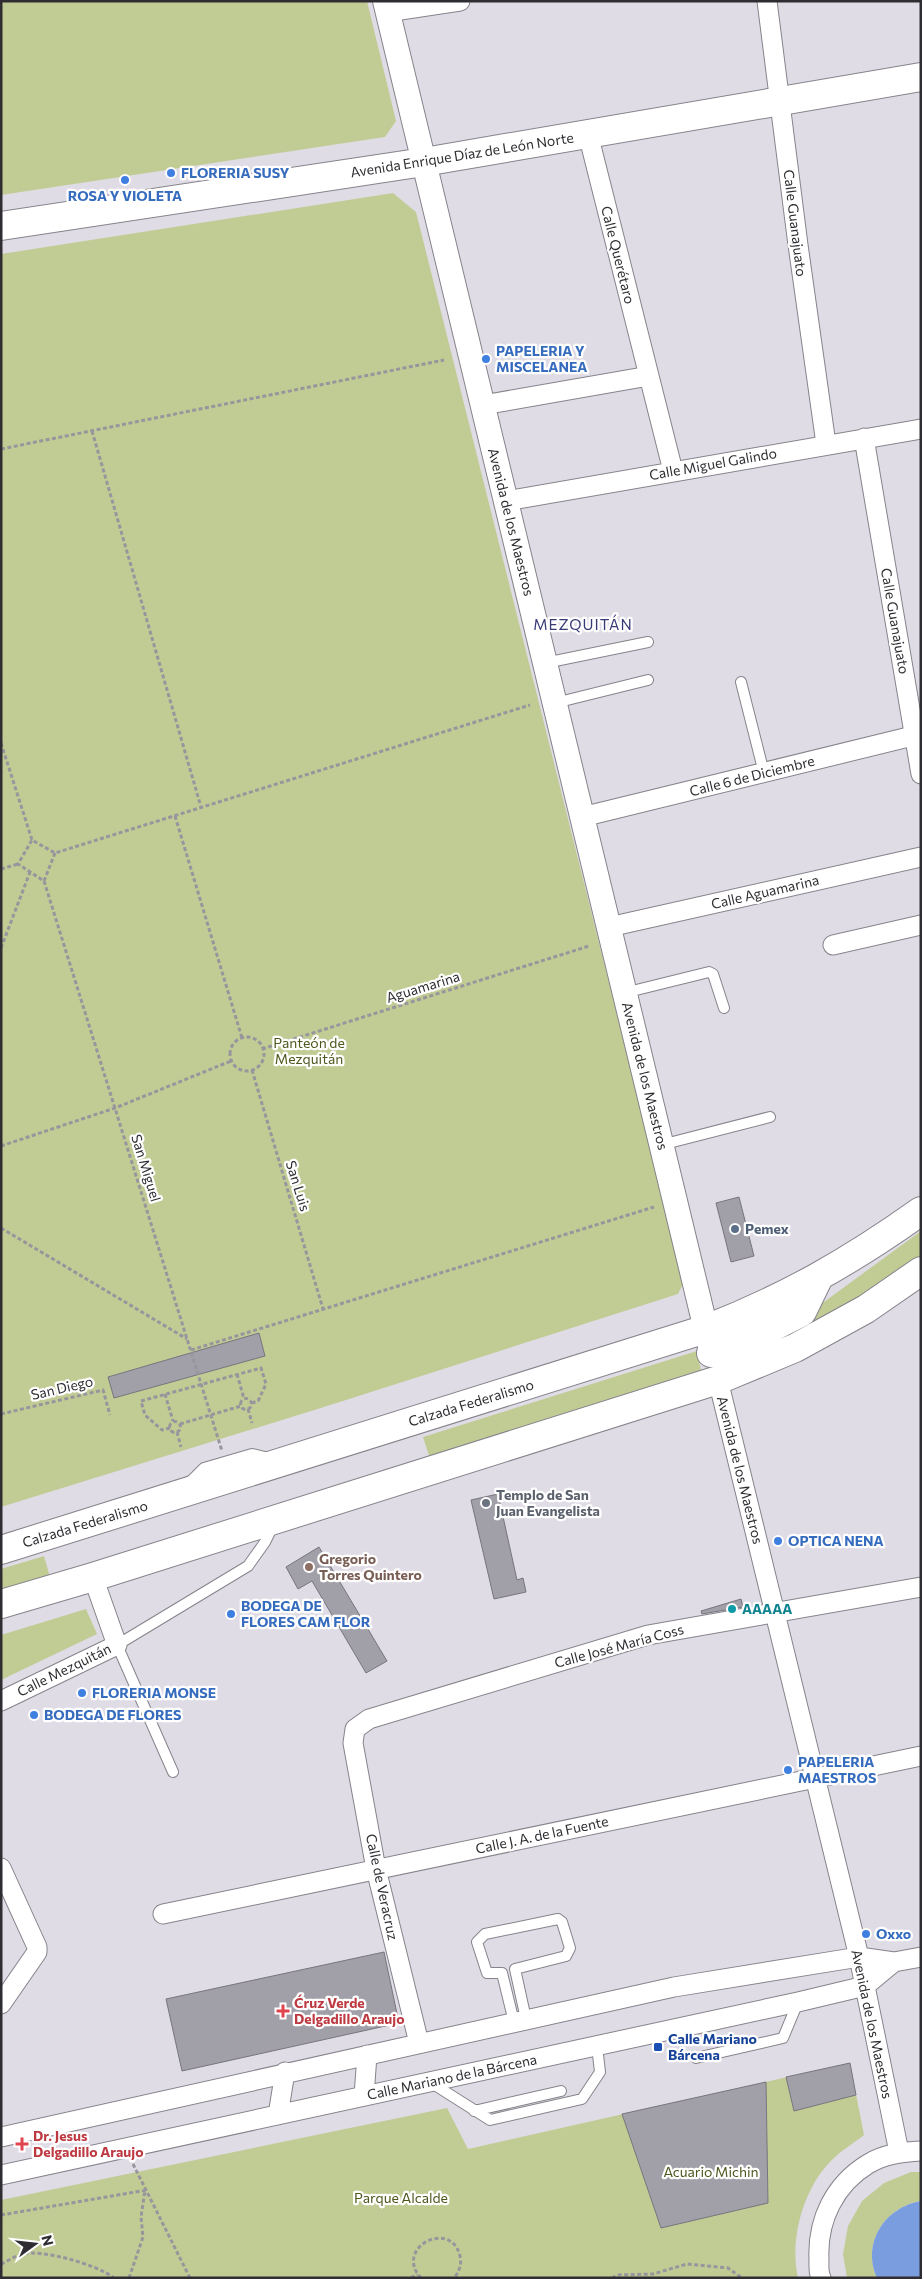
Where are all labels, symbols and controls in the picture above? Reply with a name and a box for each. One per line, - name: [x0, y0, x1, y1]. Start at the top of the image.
- street label: Avenida Enrique Díaz de León Norte: [349, 128, 575, 181]
- place label: FLORERIA SUSY: [181, 164, 290, 181]
- marker: FLORERIA SUSY: [165, 167, 177, 179]
- street label: Calle Guanajuato: [781, 169, 810, 277]
- marker: ROSA Y VIOLETA: [119, 174, 131, 186]
- place label: ROSA Y VIOLETA: [68, 187, 182, 204]
- street label: Calle Querétaro: [598, 204, 639, 306]
- place label: PAPELERIA Y MISCELANEA: [496, 342, 587, 375]
- marker: PAPELERIA Y MISCELANEA: [480, 353, 492, 365]
- street label: Calle Miguel Galindo: [648, 444, 778, 483]
- street label: Avenida de los Maestros: [485, 446, 538, 598]
- street label: Calle Guanajuato: [878, 566, 913, 675]
- district label: MEZQUITÁN: [533, 614, 633, 633]
- street label: Calle 6 de Diciembre: [687, 752, 816, 799]
- street label: Calle Aguamarina: [709, 871, 821, 912]
- street label: Aguamarina: [384, 967, 462, 1006]
- street label: Avenida de los Maestros: [619, 1000, 672, 1152]
- park label: Panteón de Mezquitán: [273, 1034, 345, 1067]
- street label: San Miguel: [128, 1132, 165, 1204]
- street label: San Luis: [283, 1158, 314, 1213]
- place label: Pemex: [745, 1220, 789, 1237]
- marker: Pemex: [729, 1223, 741, 1235]
- street label: San Diego: [29, 1372, 95, 1403]
- street label: Calzada Federalismo: [406, 1375, 536, 1430]
- street label: Avenida de los Maestros: [714, 1394, 767, 1546]
- place label: Templo de San Juan Evangelista: [496, 1486, 600, 1519]
- street label: Calzada Federalismo: [20, 1496, 150, 1551]
- marker: Templo de San Juan Evangelista: [480, 1497, 492, 1509]
- place label: OPTICA NENA: [788, 1532, 884, 1549]
- marker: OPTICA NENA: [772, 1535, 784, 1547]
- place label: Gregorio Torres Quintero: [319, 1550, 422, 1583]
- marker: Gregorio Torres Quintero: [303, 1561, 315, 1573]
- place label: BODEGA DE FLORES CAM FLOR: [241, 1597, 371, 1630]
- place label: AAAAA: [742, 1600, 792, 1617]
- marker: AAAAA: [726, 1603, 738, 1615]
- marker: BODEGA DE FLORES CAM FLOR: [225, 1608, 237, 1620]
- street label: Calle José María Coss: [552, 1620, 685, 1671]
- street label: Calle Mezquitán: [14, 1639, 114, 1700]
- place label: FLORERIA MONSE: [92, 1684, 216, 1701]
- marker: FLORERIA MONSE: [76, 1687, 88, 1699]
- place label: BODEGA DE FLORES: [44, 1706, 181, 1723]
- marker: BODEGA DE FLORES: [28, 1709, 40, 1721]
- place label: PAPELERIA MAESTROS: [798, 1753, 876, 1786]
- marker: PAPELERIA MAESTROS: [782, 1764, 794, 1776]
- street label: Calle J. A. de la Fuente: [474, 1812, 610, 1857]
- street label: Calle de Veracruz: [363, 1832, 402, 1942]
- place label: Oxxo: [876, 1925, 911, 1942]
- marker: Oxxo: [860, 1928, 872, 1940]
- street label: Avenida de los Maestros: [848, 1948, 897, 2100]
- place label: Ćruz Verde Delgadillo Araujo: [294, 1994, 405, 2027]
- marker: Ćruz Verde Delgadillo Araujo: [276, 2004, 290, 2018]
- place label: Calle Mariano Bárcena: [668, 2030, 757, 2063]
- marker: Calle Mariano Bárcena: [652, 2041, 664, 2053]
- street label: Calle Mariano de la Bárcena: [365, 2050, 538, 2103]
- place label: Dr. Jesus Delgadillo Araujo: [33, 2127, 144, 2160]
- marker: Dr. Jesus Delgadillo Araujo: [15, 2137, 29, 2151]
- park label: Acuario Michin: [663, 2163, 759, 2180]
- park label: Parque Alcalde: [354, 2189, 448, 2206]
- north arrow: [10, 2219, 60, 2269]
- text: N: [38, 2233, 58, 2248]

